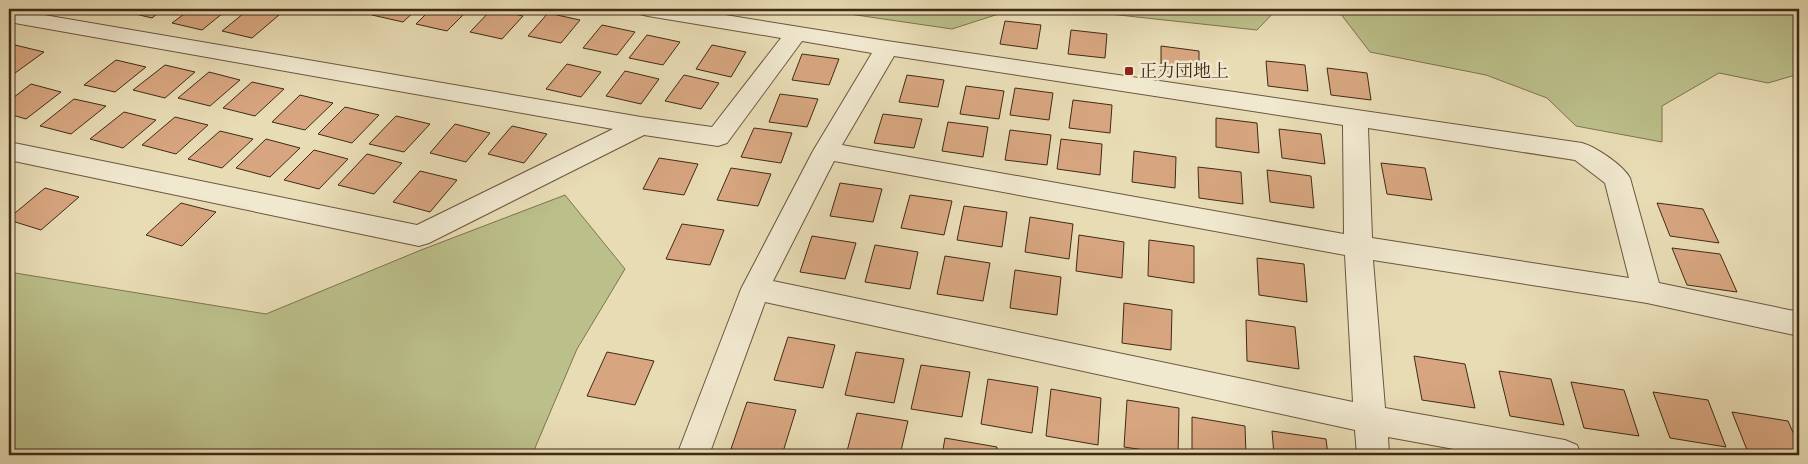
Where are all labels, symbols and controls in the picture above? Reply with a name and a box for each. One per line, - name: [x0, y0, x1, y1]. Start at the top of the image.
- place label: 正力団地上: [1139, 60, 1229, 85]
- marker: 正力団地上: [1123, 65, 1135, 77]

